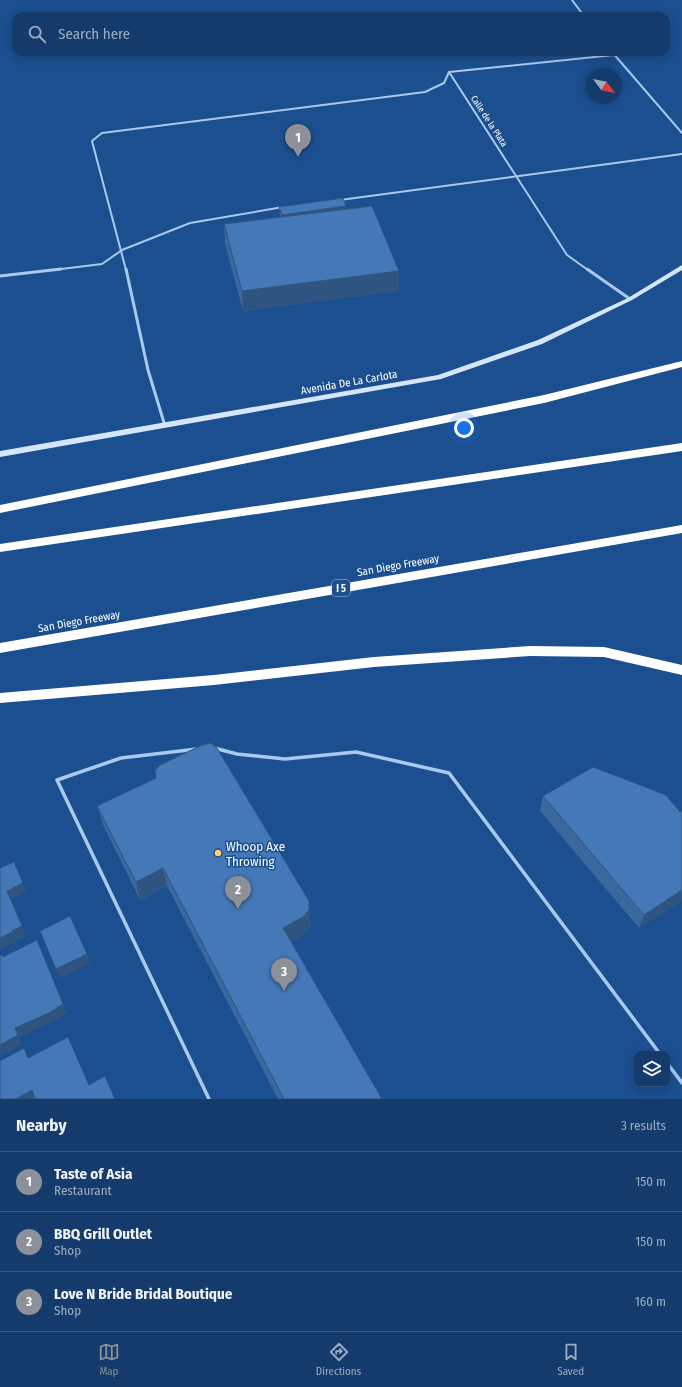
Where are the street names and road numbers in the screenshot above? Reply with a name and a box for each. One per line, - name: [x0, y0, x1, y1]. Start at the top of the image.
- street label: Calle de la Plata: [469, 94, 510, 149]
- street label: Avenida De La Carlota: [300, 368, 398, 397]
- street label: San Diego Freeway: [356, 552, 440, 579]
- road number: I 5: [332, 580, 350, 596]
- street label: San Diego Freeway: [37, 608, 121, 635]

